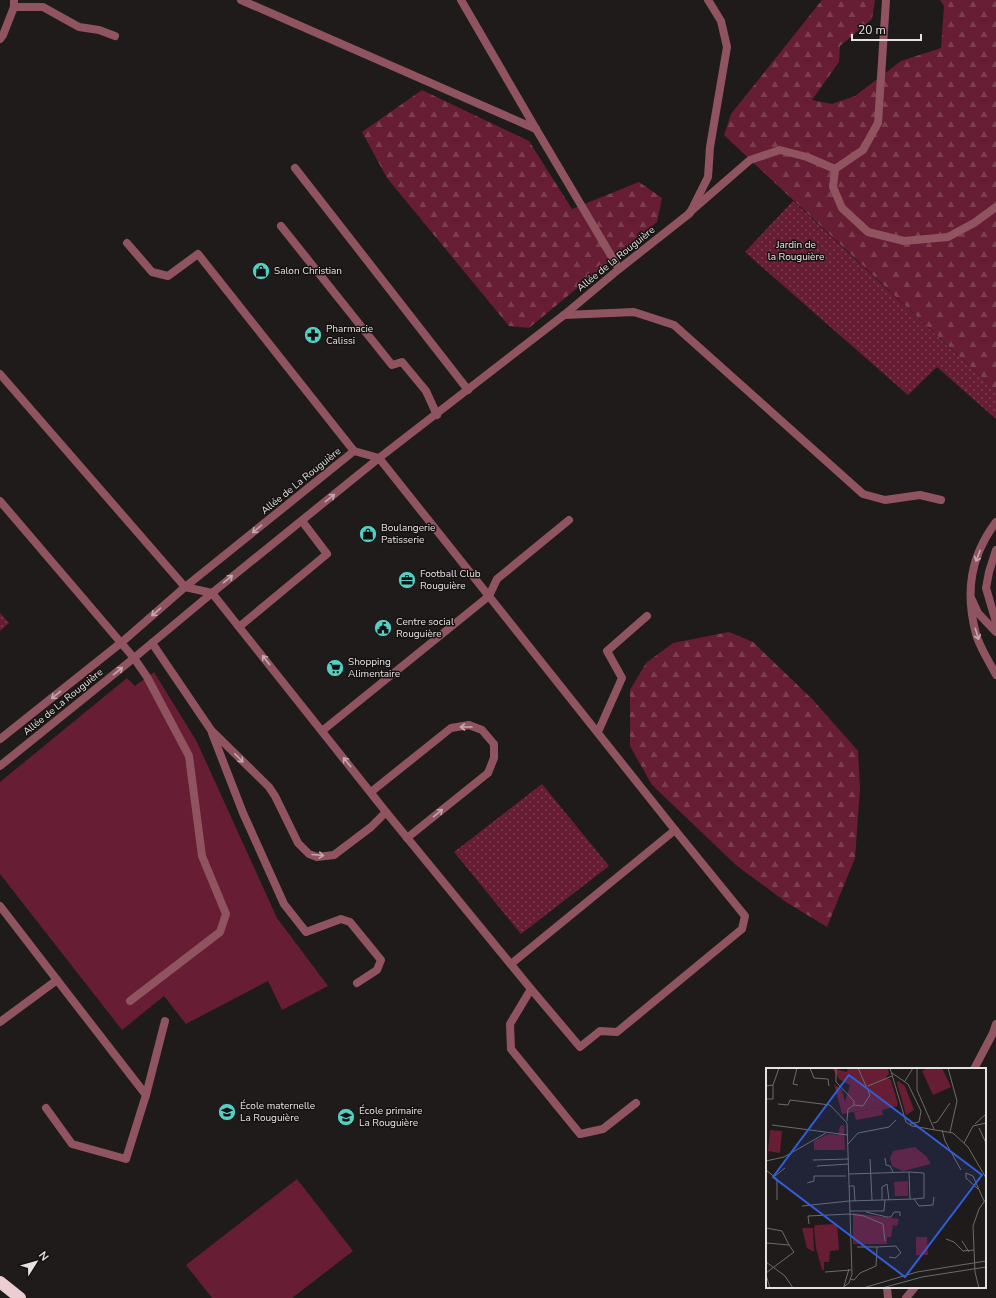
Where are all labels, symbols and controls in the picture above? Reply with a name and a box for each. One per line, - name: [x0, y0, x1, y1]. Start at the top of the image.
- scale bar: [852, 16, 921, 42]
- text: 20 m: [858, 22, 886, 38]
- street label: Allée de la Rouguière: [574, 223, 658, 295]
- park label: Jardin de la Rouguière: [768, 238, 824, 264]
- shop icon: Salon Christian: [251, 261, 271, 281]
- place label: Salon Christian: [274, 264, 342, 278]
- place label: Pharmacie Calissi: [326, 322, 373, 348]
- pharmacy icon: Pharmacie Calissi: [303, 325, 323, 345]
- street label: Allée de La Rouguière: [258, 444, 344, 518]
- one-way arrow: [324, 494, 335, 502]
- place label: Boulangerie Patisserie: [381, 521, 435, 547]
- shop icon: Boulangerie Patisserie: [358, 524, 378, 544]
- one-way arrow: [251, 525, 262, 534]
- one-way arrow: [974, 550, 981, 562]
- place label: Football Club Rouguière: [420, 567, 481, 593]
- office icon: Football Club Rouguière: [397, 570, 417, 590]
- one-way arrow: [223, 575, 234, 584]
- one-way arrow: [151, 607, 161, 617]
- place label: Centre social Rouguière: [396, 615, 454, 641]
- public building icon: Centre social Rouguière: [373, 618, 393, 638]
- one-way arrow: [974, 627, 981, 640]
- one-way arrow: [261, 655, 270, 666]
- place label: Shopping Alimentaire: [348, 655, 400, 681]
- supermarket icon: Shopping Alimentaire: [325, 658, 345, 678]
- street label: Allée de La Rouguière: [20, 665, 106, 739]
- one-way arrow: [112, 667, 123, 676]
- one-way arrow: [50, 690, 61, 699]
- one-way arrow: [460, 723, 473, 731]
- one-way arrow: [234, 753, 244, 762]
- one-way arrow: [342, 756, 351, 767]
- one-way arrow: [432, 809, 443, 818]
- one-way arrow: [311, 852, 324, 859]
- inset map: [766, 1068, 986, 1288]
- place label: École maternelle La Rouguière: [240, 1099, 315, 1125]
- school or university icon: École maternelle La Rouguière: [217, 1102, 237, 1122]
- place label: École primaire La Rouguière: [359, 1104, 422, 1130]
- school or university icon: École primaire La Rouguière: [336, 1107, 356, 1127]
- north arrow: [16, 1242, 56, 1282]
- text: N: [35, 1248, 52, 1264]

